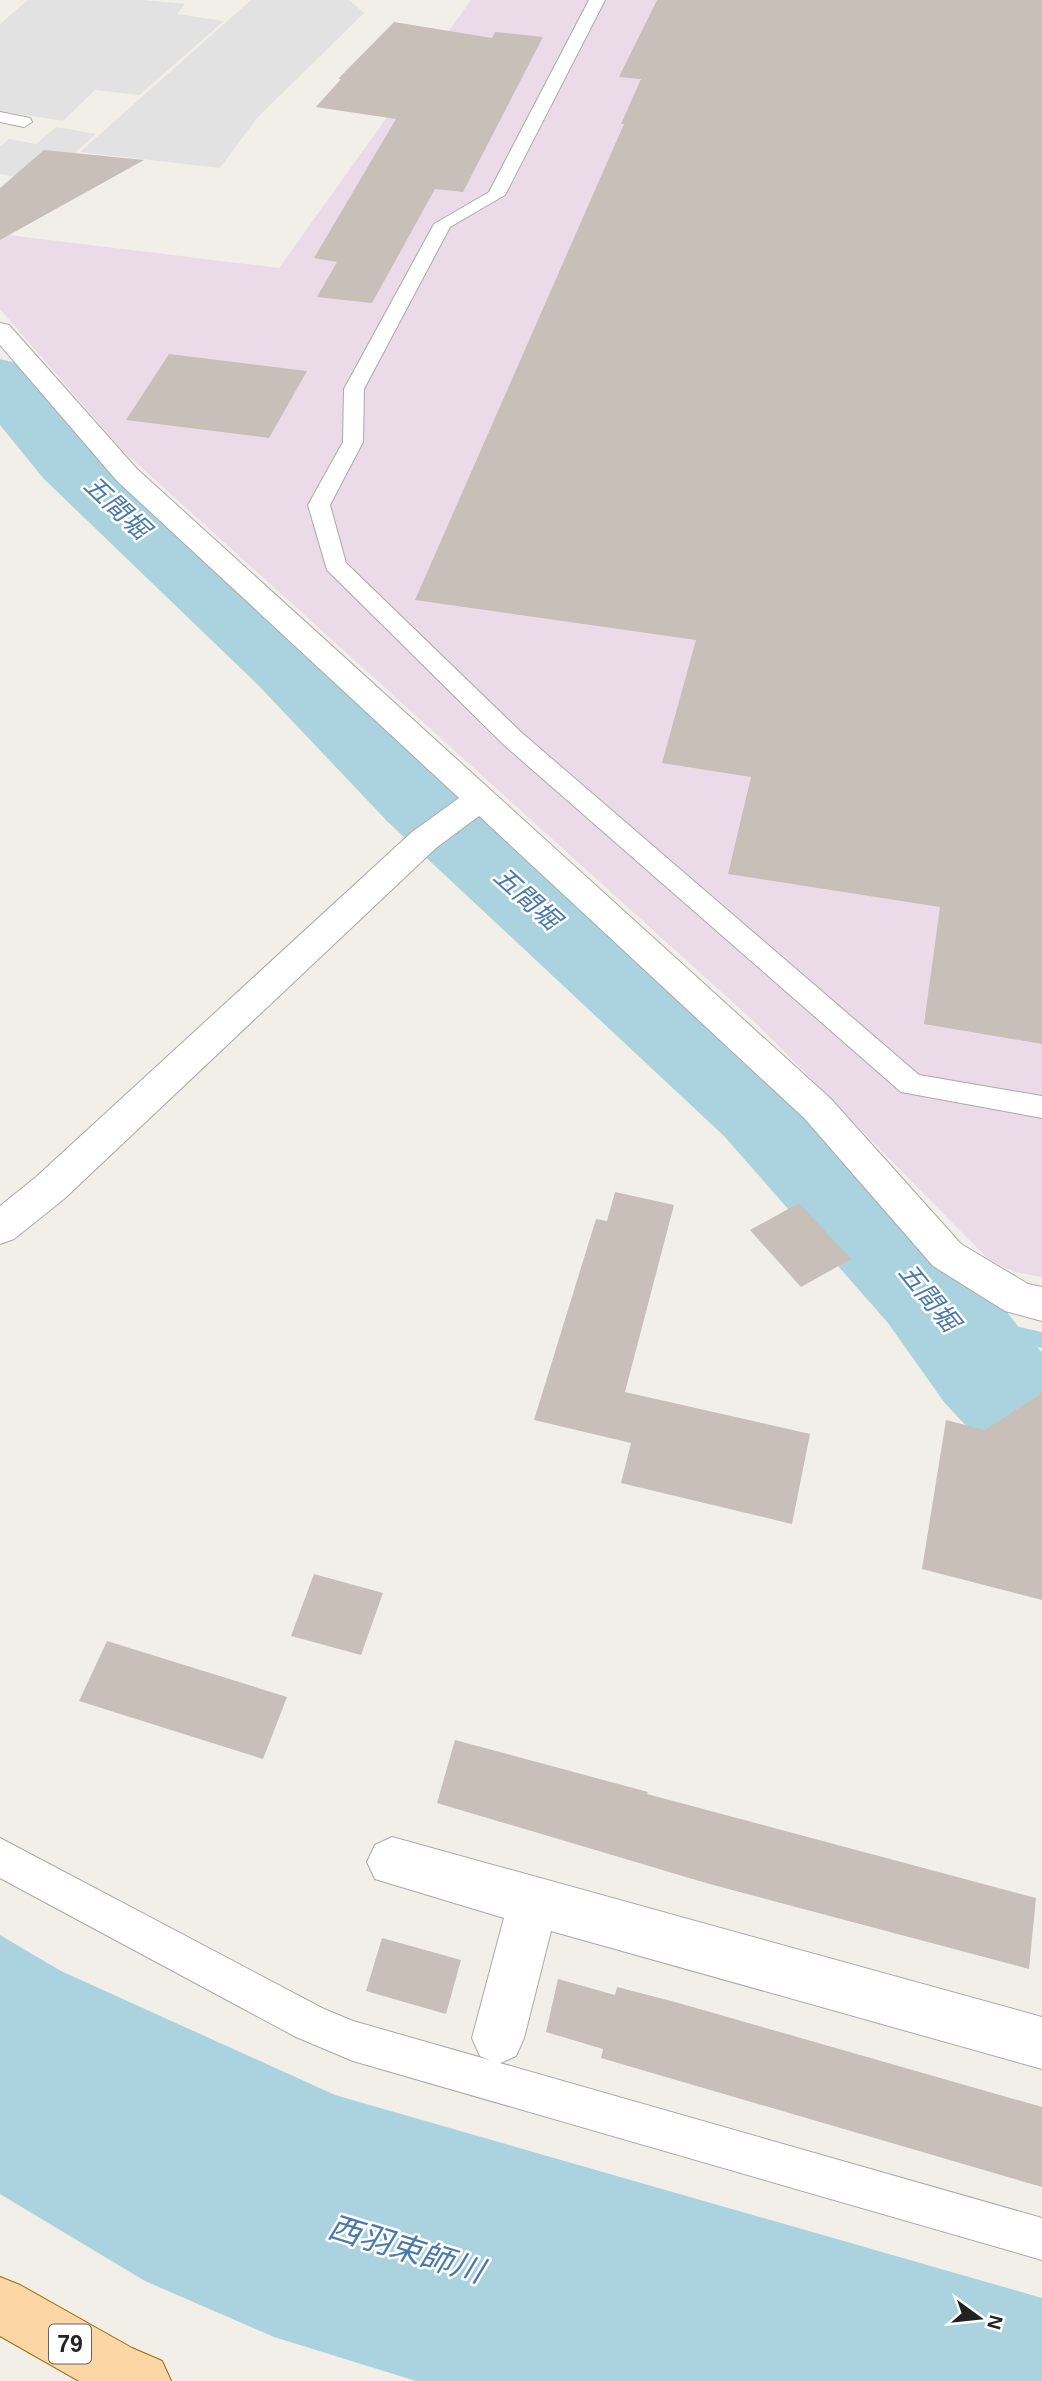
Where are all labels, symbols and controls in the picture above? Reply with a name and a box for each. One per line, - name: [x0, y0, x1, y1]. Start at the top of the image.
- water label: 五間堀: [78, 469, 159, 547]
- water label: 五間堀: [488, 861, 569, 938]
- water label: 五間堀: [893, 1257, 968, 1340]
- water label: 西羽束師川: [324, 2208, 491, 2290]
- north arrow: [944, 2283, 1014, 2353]
- text: N: [983, 2313, 1007, 2332]
- road number: 79: [49, 2324, 91, 2364]

